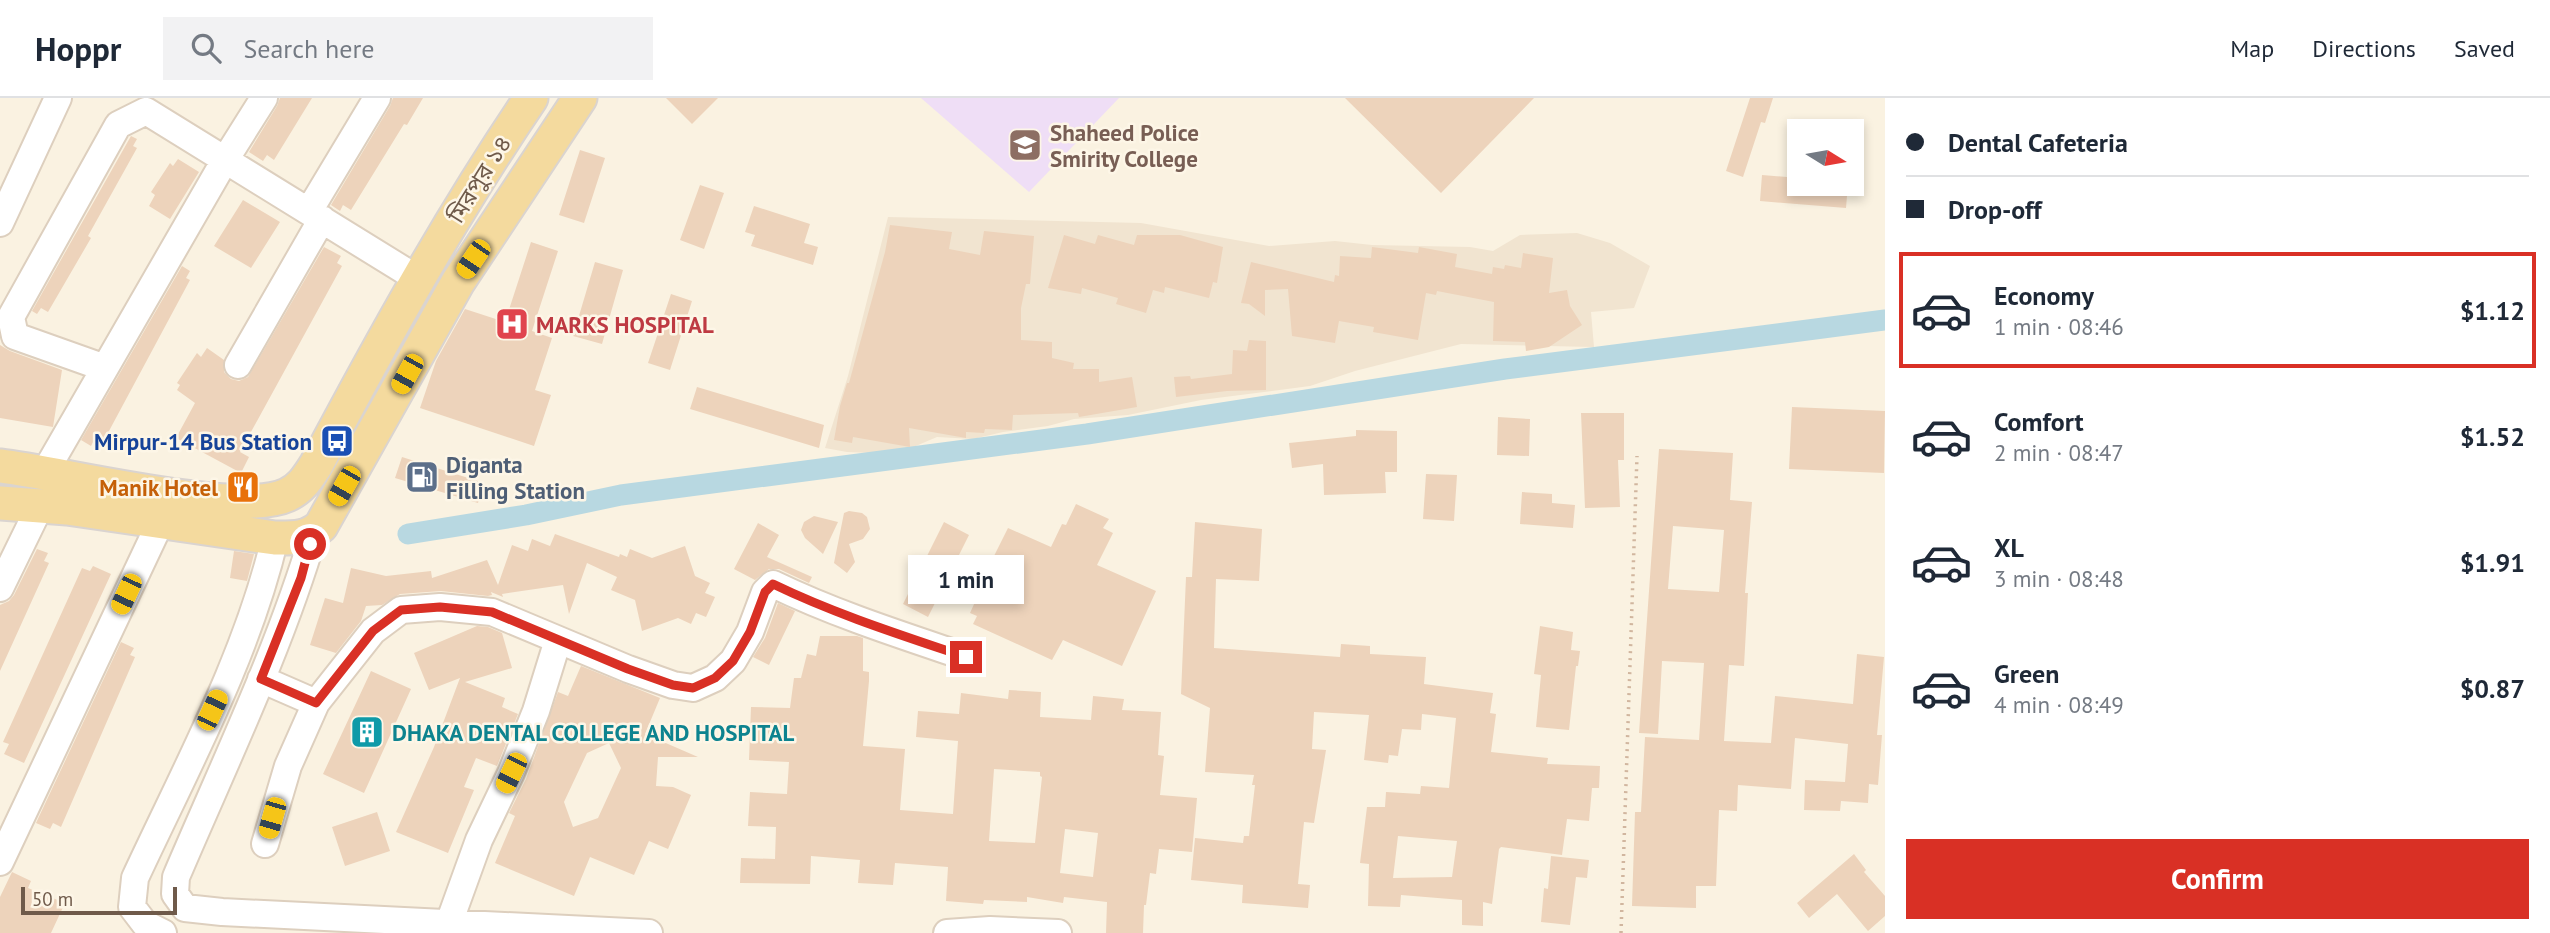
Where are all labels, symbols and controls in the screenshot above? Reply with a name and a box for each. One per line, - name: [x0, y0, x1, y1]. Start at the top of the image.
- search box: [163, 17, 653, 80]
- text: Hoppr: [35, 27, 121, 70]
- icon: search: [187, 29, 225, 67]
- text: Search here: [243, 32, 375, 65]
- text: Map: [2230, 33, 2274, 64]
- text: Directions: [2312, 33, 2416, 64]
- text: Saved: [2454, 33, 2515, 64]
- place label: Shaheed Police Smirity College: [1050, 118, 1199, 173]
- north arrow: [1787, 119, 1864, 196]
- map controls: [1787, 119, 1864, 196]
- school or university icon: Shaheed Police Smirity College: [1006, 126, 1044, 164]
- text: Dental Cafeteria: [1948, 126, 2128, 159]
- street label: মিরপুর ১৪: [440, 130, 517, 229]
- text: Drop-off: [1948, 193, 2042, 226]
- car: [453, 236, 494, 282]
- icon: car: [1910, 279, 1973, 342]
- text: Economy: [1994, 279, 2094, 312]
- text: $1.12: [2460, 294, 2525, 327]
- hospital icon: MARKS HOSPITAL: [493, 305, 531, 343]
- place label: MARKS HOSPITAL: [536, 310, 714, 339]
- text: 1 min · 08:46: [1994, 312, 2124, 341]
- car: [388, 351, 427, 397]
- icon: car: [1910, 405, 1973, 468]
- text: Comfort: [1994, 405, 2084, 438]
- text: $1.52: [2460, 420, 2525, 453]
- bus stop icon: Mirpur-14 Bus Station: [318, 422, 356, 460]
- place label: Mirpur-14 Bus Station: [94, 427, 312, 456]
- text: 2 min · 08:47: [1994, 438, 2124, 467]
- place label: Diganta Filling Station: [446, 450, 585, 505]
- fuel station icon: Diganta Filling Station: [403, 458, 441, 496]
- car: [325, 463, 364, 509]
- restaurant icon: Manik Hotel: [224, 468, 262, 506]
- place label: Manik Hotel: [99, 473, 218, 502]
- route start: [294, 528, 326, 560]
- icon: car: [1910, 531, 1973, 594]
- text: XL: [1994, 531, 2024, 564]
- text: $1.91: [2460, 546, 2525, 579]
- callout: 1 min: [908, 556, 1024, 604]
- text: 3 min · 08:48: [1994, 564, 2124, 593]
- text: 1 min: [938, 565, 994, 594]
- car: [108, 571, 145, 617]
- route end: [950, 641, 982, 673]
- icon: car: [1910, 657, 1973, 720]
- text: Green: [1994, 657, 2059, 690]
- text: $0.87: [2460, 672, 2525, 705]
- car: [194, 687, 231, 733]
- text: 4 min · 08:49: [1994, 690, 2124, 719]
- building icon: DHAKA DENTAL COLLEGE AND HOSPITAL: [348, 713, 386, 751]
- place label: DHAKA DENTAL COLLEGE AND HOSPITAL: [392, 718, 794, 747]
- car: [493, 750, 530, 796]
- car: [257, 795, 288, 841]
- button: Confirm: [1906, 839, 2529, 919]
- scale bar: [21, 884, 177, 916]
- text: 50 m: [32, 887, 73, 911]

